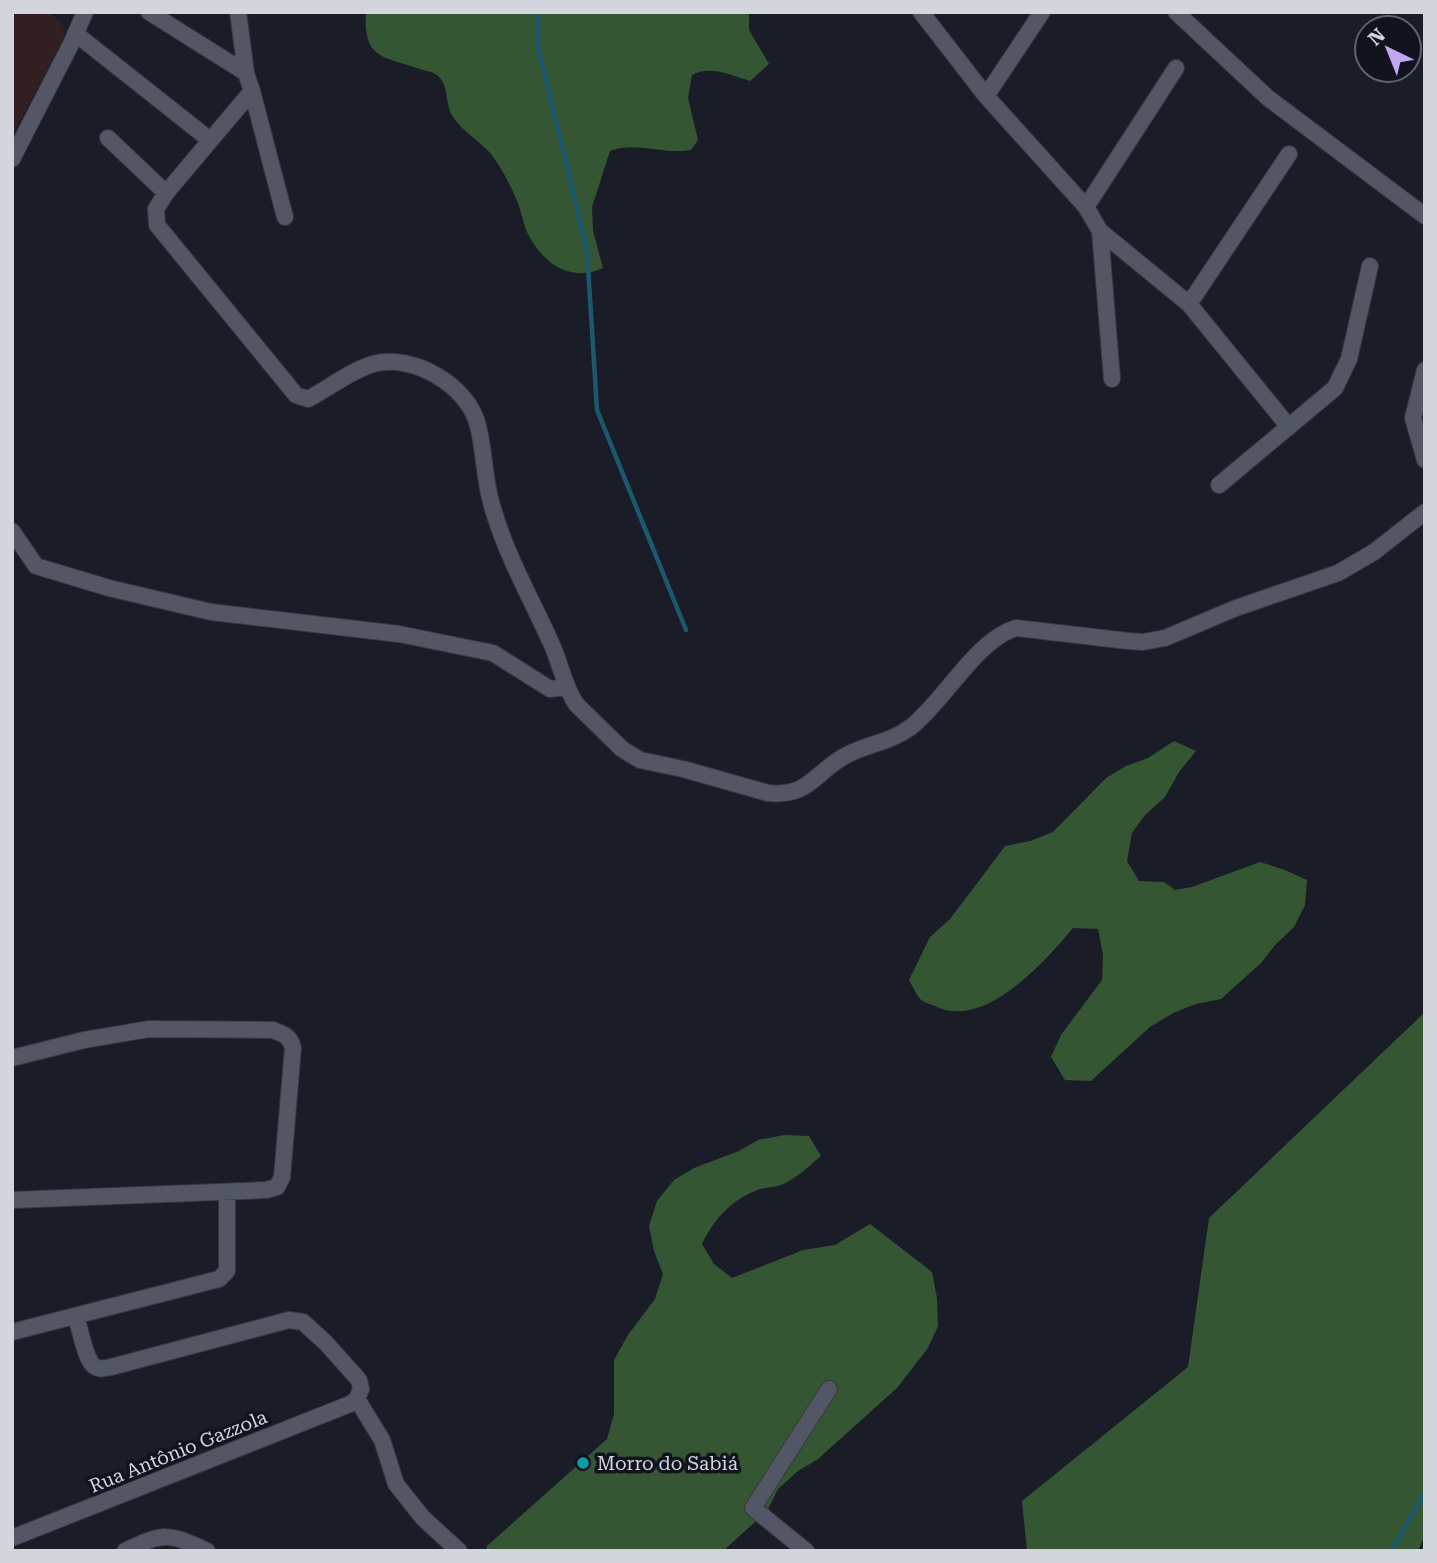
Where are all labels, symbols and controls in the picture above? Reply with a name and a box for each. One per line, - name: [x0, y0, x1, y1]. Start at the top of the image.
- north arrow: [1353, 14, 1423, 84]
- text: N: [1364, 23, 1390, 50]
- street label: Rua Antônio Gazzola: [86, 1405, 271, 1498]
- place label: Morro do Sabiá: [597, 1452, 739, 1475]
- marker: Morro do Sabiá: [575, 1455, 591, 1471]

